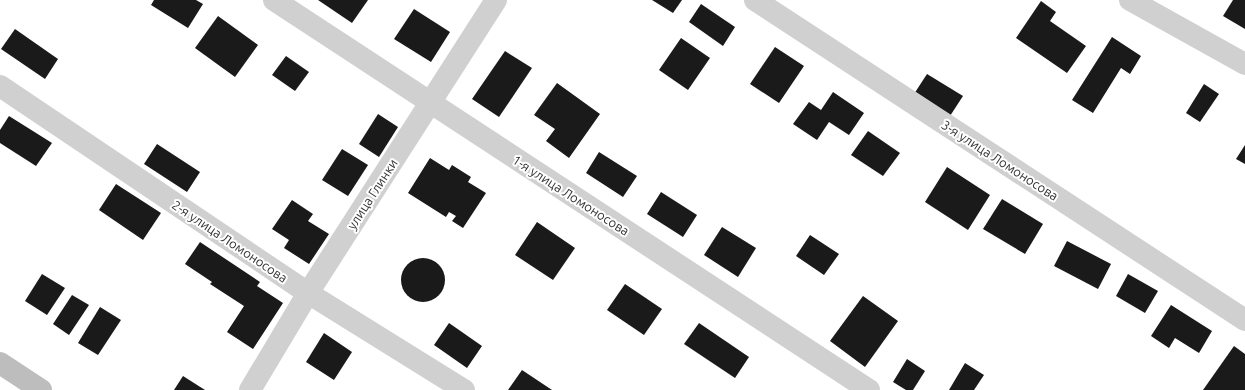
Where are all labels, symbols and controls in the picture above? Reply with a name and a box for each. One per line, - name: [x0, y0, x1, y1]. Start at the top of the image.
- street label: 3-я улица Ломоносова: [939, 117, 1061, 203]
- street label: 1-я улица Ломоносова: [510, 152, 632, 238]
- street label: улица Глинки: [344, 156, 400, 232]
- street label: 2-я улица Ломоносова: [170, 197, 290, 285]

